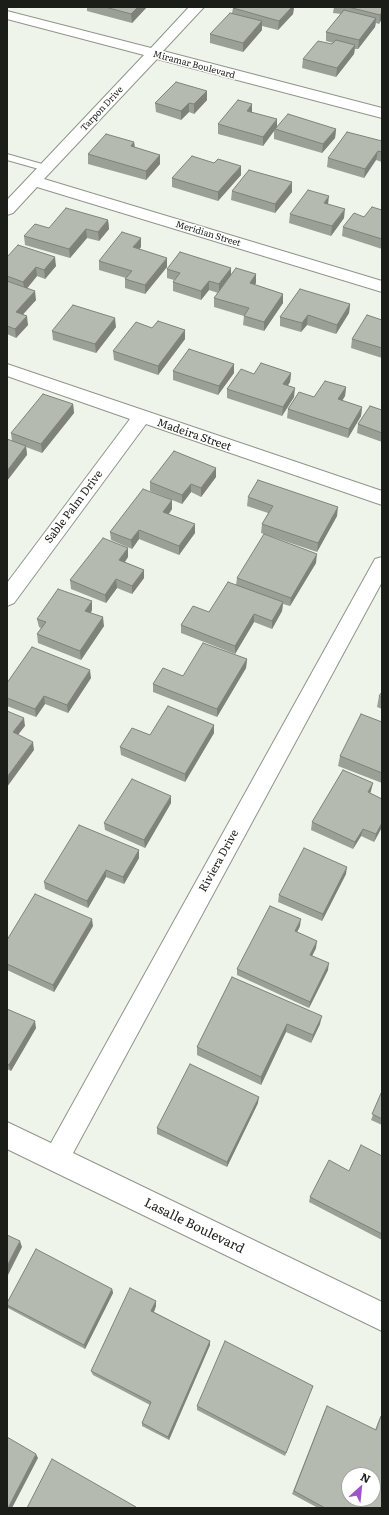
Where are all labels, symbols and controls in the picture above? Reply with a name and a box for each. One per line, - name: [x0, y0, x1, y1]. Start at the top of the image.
- street label: Miramar Boulevard: [152, 49, 236, 81]
- street label: Tarpon Drive: [79, 84, 125, 134]
- street label: Meridian Street: [174, 219, 242, 249]
- street label: Madeira Street: [155, 416, 233, 454]
- street label: Sable Palm Drive: [42, 468, 106, 546]
- street label: Riviera Drive: [196, 827, 242, 895]
- street label: Lasalle Boulevard: [141, 1195, 247, 1257]
- north arrow: [341, 1467, 381, 1507]
- text: N: [358, 1468, 374, 1486]

